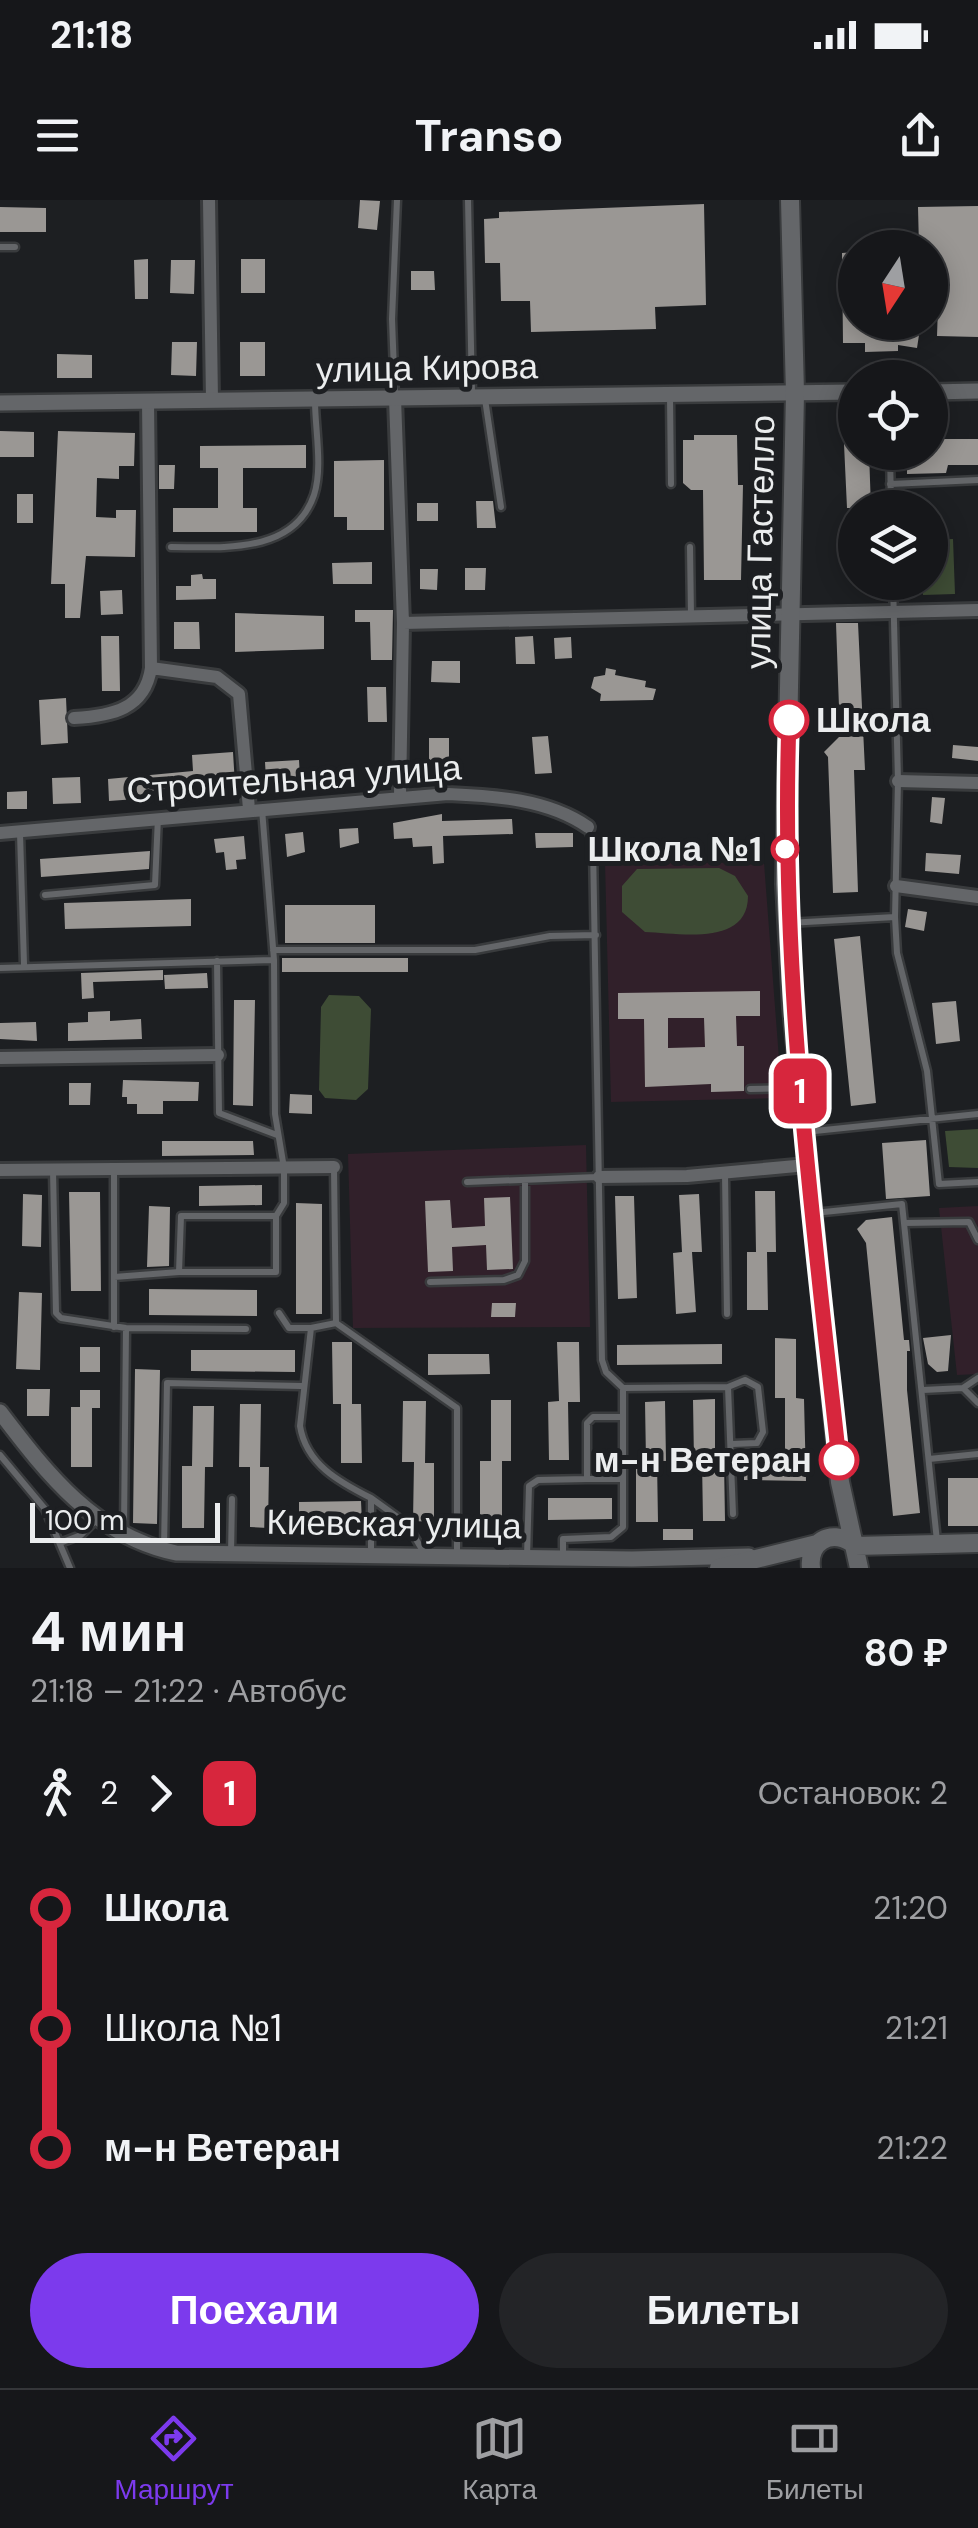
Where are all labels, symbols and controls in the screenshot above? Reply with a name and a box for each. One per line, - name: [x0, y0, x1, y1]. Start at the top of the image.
- text: 21:18: [50, 10, 133, 60]
- text: Transo: [415, 106, 563, 165]
- icon: menu: [30, 108, 85, 163]
- icon: share: [893, 108, 948, 163]
- north arrow: [838, 230, 948, 340]
- map controls: [838, 230, 948, 600]
- street label: улица Кирова: [316, 343, 539, 393]
- button: locate: [838, 360, 948, 470]
- street label: улица Гастелло: [735, 415, 785, 669]
- button: layers: [838, 490, 948, 600]
- place label: Школа: [816, 697, 931, 743]
- marker: Школа: [770, 701, 808, 739]
- street label: Строительная улица: [125, 744, 464, 814]
- place label: Школа №1: [588, 826, 762, 872]
- marker: Школа №1: [772, 836, 798, 862]
- line badge: 1: [768, 1058, 832, 1124]
- text: 1: [794, 1068, 806, 1114]
- place label: м-н Ветеран: [594, 1437, 812, 1483]
- marker: м-н Ветеран: [820, 1441, 858, 1479]
- scale bar: [30, 1498, 220, 1542]
- street label: Киевская улица: [266, 1499, 522, 1549]
- text: 100 m: [45, 1502, 124, 1539]
- text: 4 мин: [30, 1596, 186, 1668]
- text: 80 ₽: [863, 1628, 948, 1678]
- text: 21:18 – 21:22 · Автобус: [30, 1670, 347, 1712]
- icon: walk: [30, 1766, 85, 1821]
- icon: forward: [133, 1766, 188, 1821]
- text: 1: [223, 1770, 236, 1816]
- text: 2: [100, 1772, 118, 1814]
- text: Остановок: 2: [758, 1772, 948, 1814]
- text: Школа: [104, 1883, 228, 1933]
- text: 21:20: [873, 1887, 948, 1929]
- text: Школа №1: [104, 2003, 282, 2053]
- text: 21:21: [885, 2007, 948, 2049]
- text: м-н Ветеран: [104, 2123, 341, 2173]
- text: 21:22: [876, 2127, 948, 2169]
- button: Поехали: [30, 2253, 479, 2368]
- button: Билеты: [499, 2253, 948, 2368]
- tab: Маршрут: [114, 2411, 234, 2508]
- tab: Карта: [462, 2411, 537, 2508]
- tab: Билеты: [766, 2411, 864, 2508]

